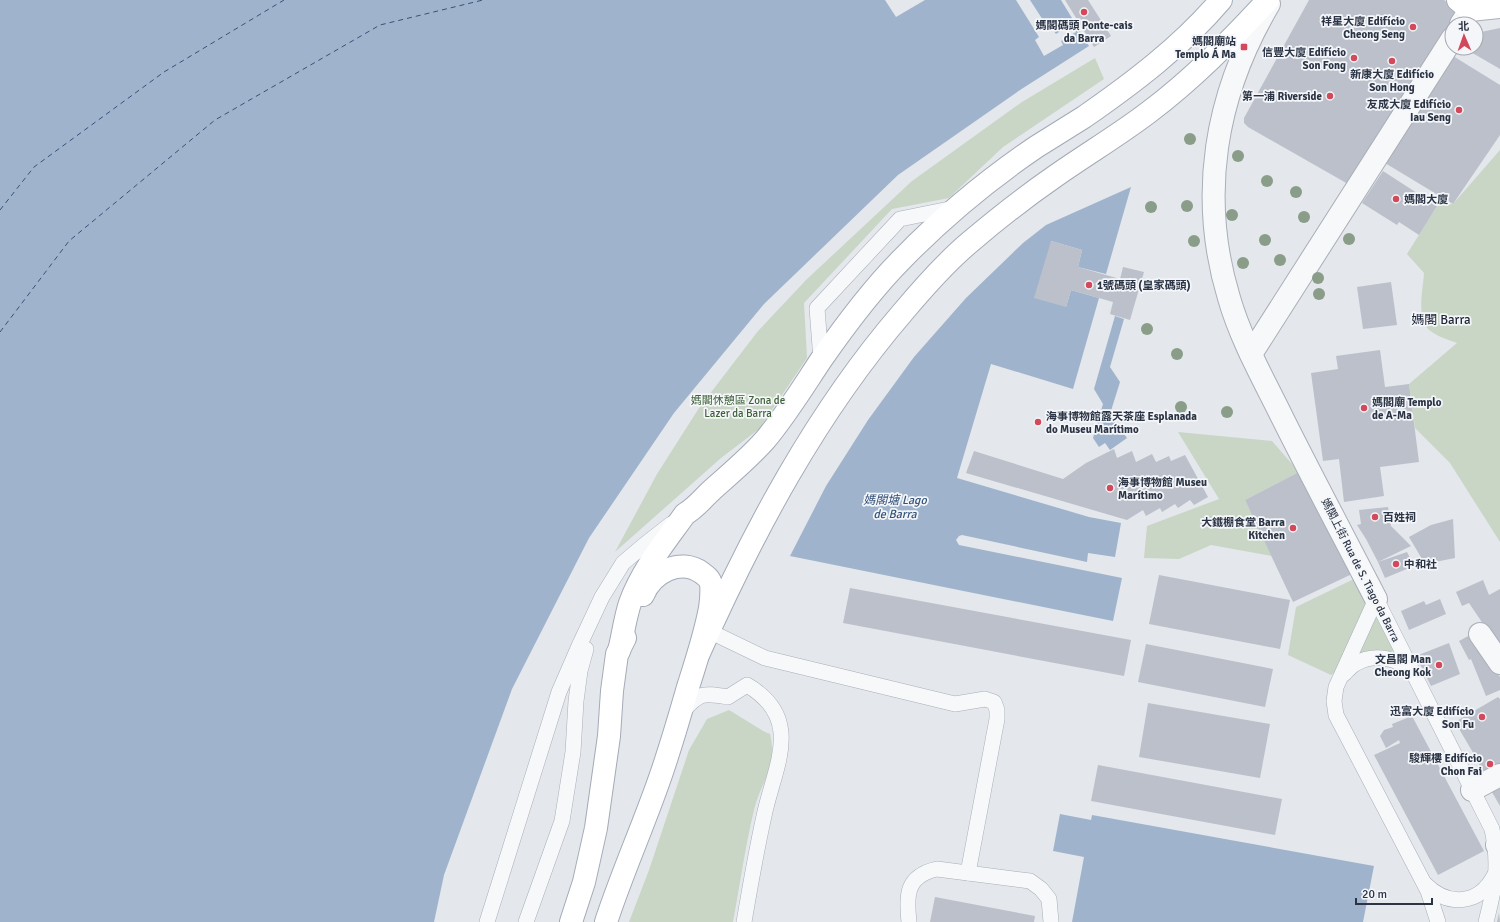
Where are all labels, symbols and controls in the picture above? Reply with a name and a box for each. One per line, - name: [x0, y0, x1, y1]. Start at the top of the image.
- marker: 媽閣碼頭 Ponte-cais da Barra: [1079, 7, 1089, 17]
- place label: 祥星大廈 Edifício Cheong Seng: [1321, 15, 1405, 41]
- north arrow: [1444, 16, 1484, 56]
- place label: 媽閣碼頭 Ponte-cais da Barra: [1035, 19, 1133, 45]
- text: 北: [1458, 20, 1469, 33]
- marker: 祥星大廈 Edifício Cheong Seng: [1408, 22, 1418, 32]
- place label: 媽閣廟站 Templo Á Ma: [1175, 35, 1236, 61]
- marker: 媽閣廟站 Templo Á Ma: [1239, 42, 1249, 52]
- place label: 信豐大廈 Edifício Son Fong: [1262, 46, 1346, 72]
- marker: 信豐大廈 Edifício Son Fong: [1349, 53, 1359, 63]
- marker: 新康大廈 Edifício Son Hong: [1387, 56, 1397, 66]
- place label: 新康大廈 Edifício Son Hong: [1350, 68, 1434, 94]
- place label: 第一浦 Riverside: [1242, 90, 1323, 103]
- marker: 第一浦 Riverside: [1325, 91, 1335, 101]
- place label: 友成大廈 Edifício Iau Seng: [1367, 98, 1451, 124]
- marker: 友成大廈 Edifício Iau Seng: [1454, 105, 1464, 115]
- place label: 媽閣大廈: [1404, 193, 1448, 206]
- marker: 媽閣大廈: [1391, 194, 1401, 204]
- place label: 1號碼頭 (皇家碼頭): [1097, 279, 1191, 292]
- marker: 1號碼頭 (皇家碼頭): [1084, 280, 1094, 290]
- district label: 媽閣 Barra: [1411, 312, 1471, 328]
- park label: 媽閣休憩區 Zona de Lazer da Barra: [691, 394, 785, 420]
- place label: 媽閣廟 Templo de A-Ma: [1372, 396, 1442, 422]
- marker: 媽閣廟 Templo de A-Ma: [1359, 403, 1369, 413]
- place label: 海事博物館露天茶座 Esplanada do Museu Marítimo: [1046, 410, 1197, 436]
- marker: 海事博物館露天茶座 Esplanada do Museu Marítimo: [1033, 417, 1043, 427]
- place label: 海事博物館 Museu Marítimo: [1118, 476, 1207, 502]
- marker: 海事博物館 Museu Marítimo: [1105, 483, 1115, 493]
- water label: 媽閣塘 Lago de Barra: [863, 493, 927, 522]
- street label: 媽閣上街 Rua de S. Tiago da Barra: [1319, 496, 1403, 645]
- place label: 百姓祠: [1383, 511, 1416, 524]
- marker: 百姓祠: [1370, 512, 1380, 522]
- place label: 大鐵棚食堂 Barra Kitchen: [1201, 516, 1285, 542]
- marker: 大鐵棚食堂 Barra Kitchen: [1288, 523, 1298, 533]
- place label: 中和社: [1404, 558, 1437, 571]
- marker: 中和社: [1391, 559, 1401, 569]
- place label: 文昌閣 Man Cheong Kok: [1375, 653, 1431, 679]
- marker: 文昌閣 Man Cheong Kok: [1434, 660, 1444, 670]
- place label: 迅富大廈 Edifício Son Fu: [1390, 705, 1474, 731]
- marker: 迅富大廈 Edifício Son Fu: [1477, 712, 1487, 722]
- place label: 駿輝樓 Edifício Chon Fai: [1409, 752, 1482, 778]
- marker: 駿輝樓 Edifício Chon Fai: [1485, 759, 1495, 769]
- scale bar: [1356, 880, 1432, 906]
- text: 20 m: [1362, 887, 1387, 902]

